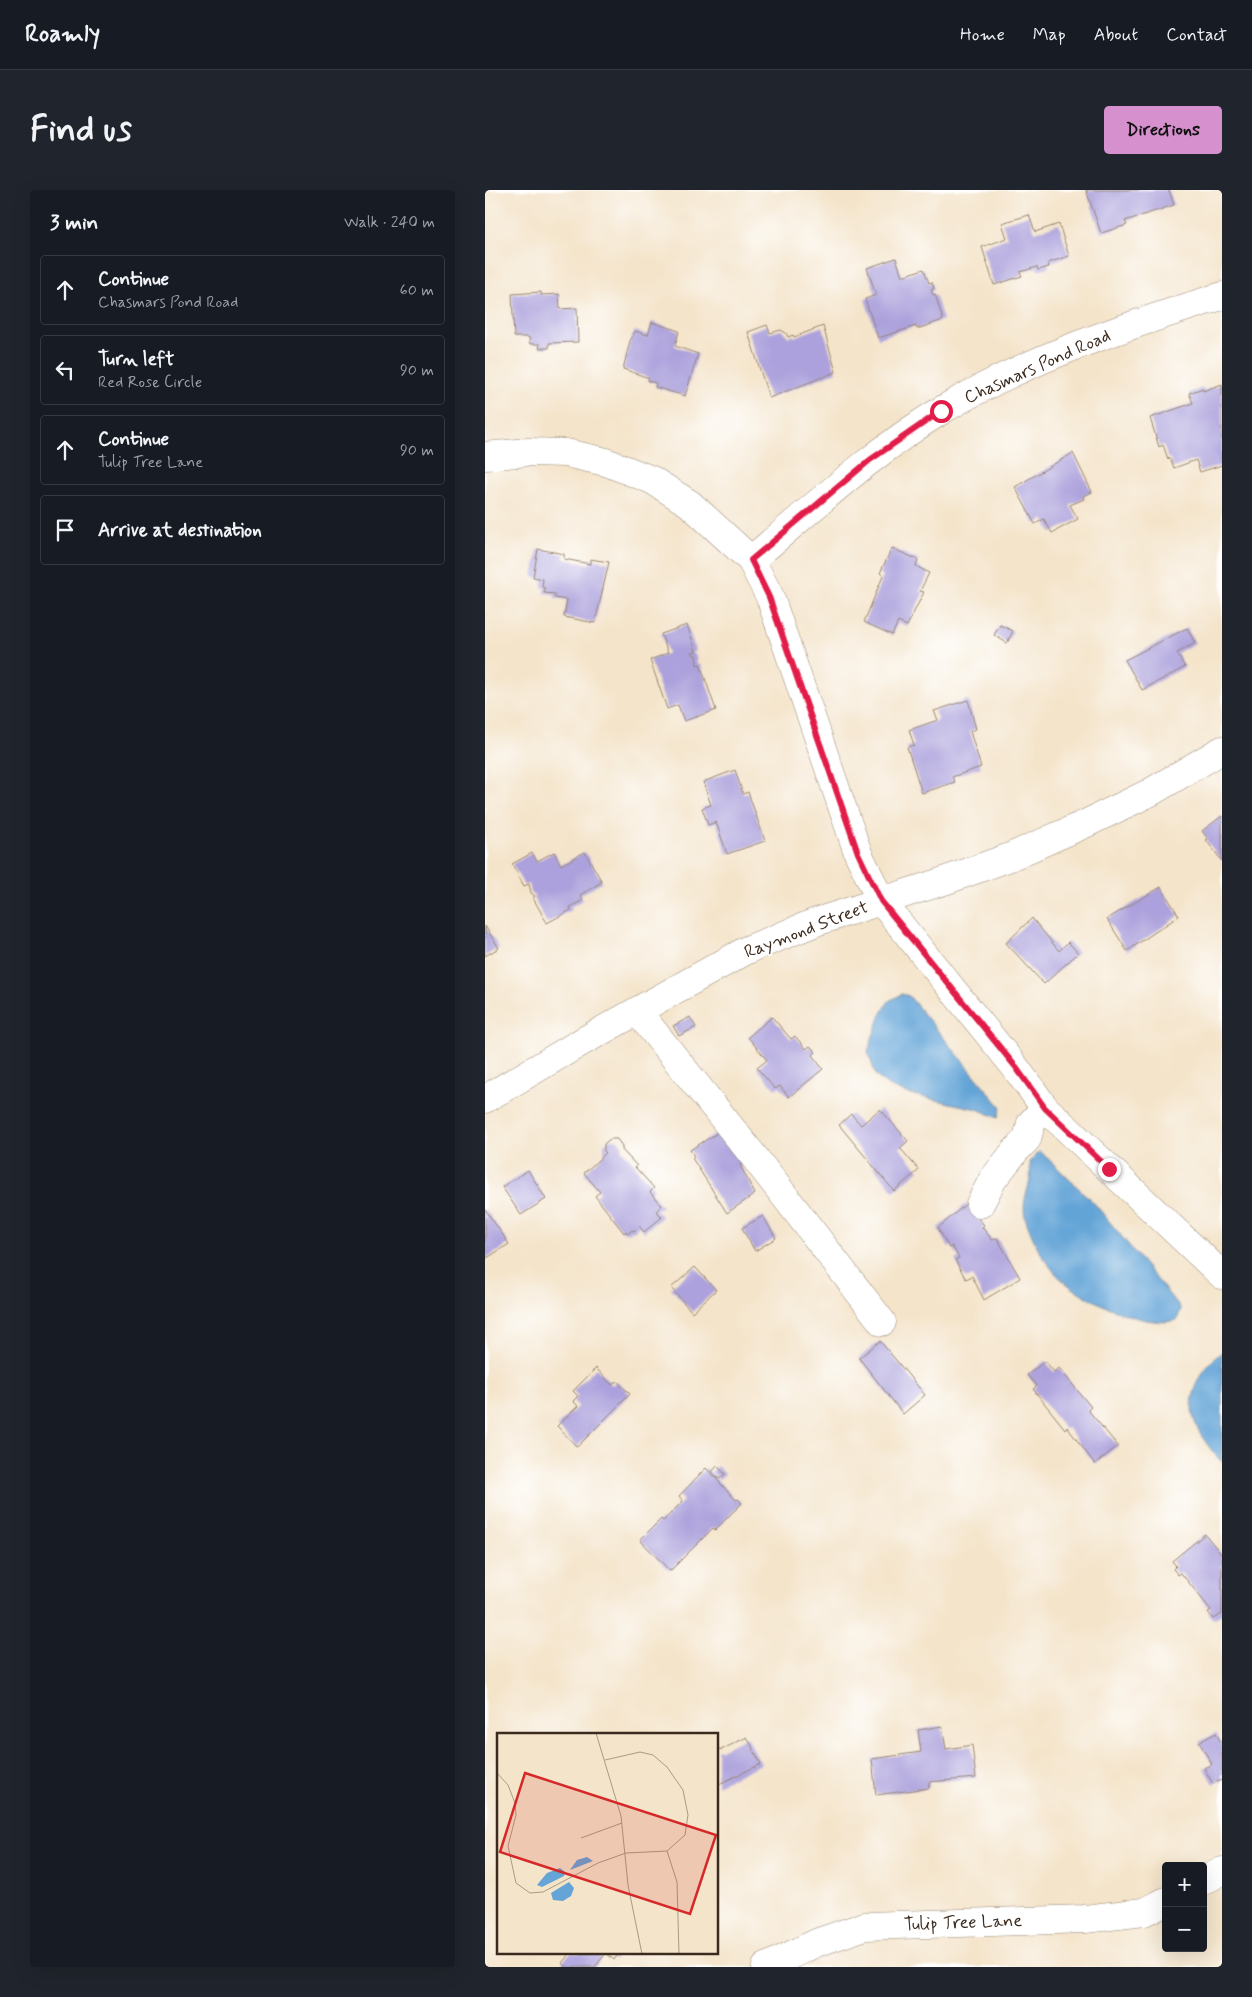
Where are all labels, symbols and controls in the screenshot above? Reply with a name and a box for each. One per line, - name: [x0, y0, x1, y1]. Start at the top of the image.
- text: Roamly: [25, 19, 100, 50]
- text: Home: [960, 23, 1005, 47]
- text: Map: [1033, 23, 1066, 47]
- text: About: [1094, 23, 1138, 47]
- text: Contact: [1166, 23, 1227, 47]
- button: Directions: [1104, 106, 1222, 154]
- text: Find us: [30, 107, 132, 153]
- text: 3 min: [50, 209, 98, 237]
- text: Walk · 240 m: [344, 212, 435, 233]
- text: Continue: [98, 267, 169, 292]
- icon: ahead: [51, 276, 79, 304]
- text: 60 m: [400, 280, 434, 301]
- text: Chasmars Pond Road: [98, 292, 238, 313]
- street label: Chasmars Pond Road: [960, 324, 1114, 410]
- text: Turn left: [98, 347, 174, 372]
- icon: left: [51, 356, 79, 384]
- text: 90 m: [400, 360, 434, 381]
- text: Red Rose Circle: [98, 372, 202, 393]
- route start: [930, 400, 953, 423]
- text: Continue: [98, 427, 169, 452]
- icon: ahead: [51, 436, 79, 464]
- text: 90 m: [400, 440, 434, 461]
- text: Tulip Tree Lane: [98, 452, 203, 473]
- icon: arrive: [51, 516, 79, 544]
- text: Arrive at destination: [98, 518, 262, 543]
- street label: Raymond Street: [741, 895, 872, 965]
- route end: [1098, 1158, 1121, 1181]
- inset map: [497, 1733, 719, 1954]
- map controls: [1162, 1862, 1207, 1952]
- button: +: [1162, 1862, 1207, 1907]
- button: −: [1162, 1907, 1207, 1952]
- street label: Tulip Tree Lane: [904, 1909, 1023, 1937]

